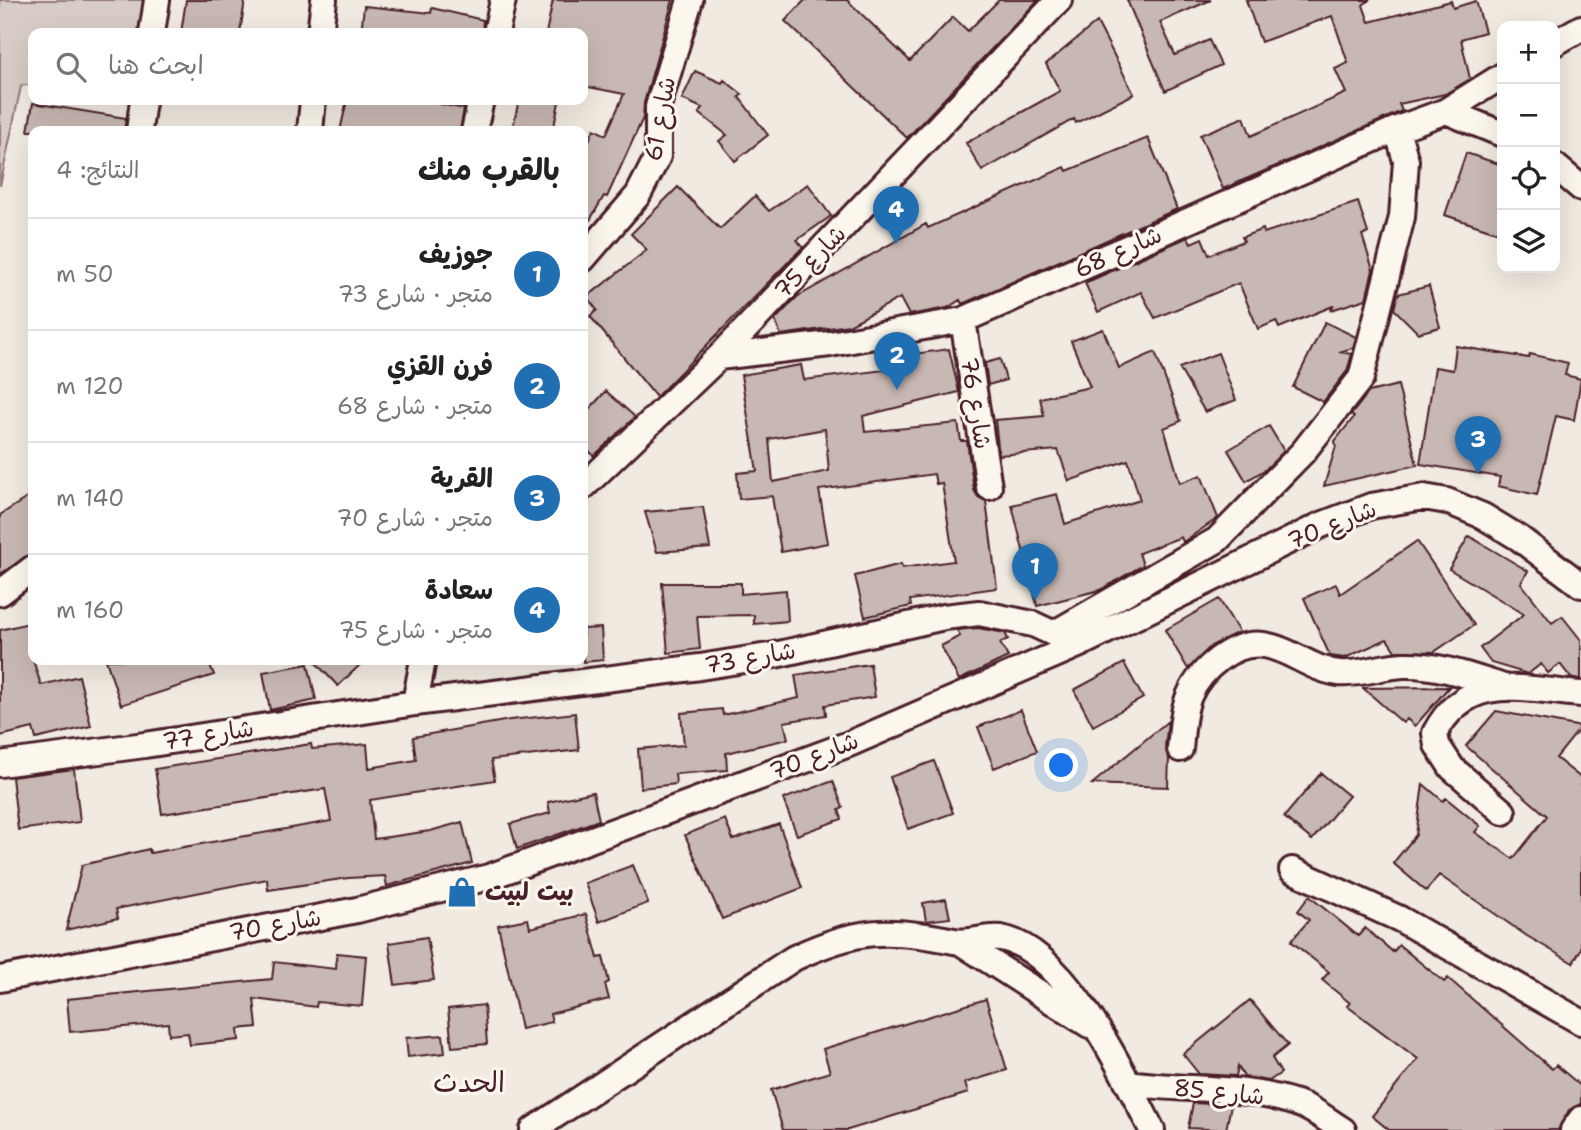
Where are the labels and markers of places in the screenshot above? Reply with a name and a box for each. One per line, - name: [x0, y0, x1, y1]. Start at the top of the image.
- pin: 4: [873, 186, 919, 244]
- pin: 2: [874, 332, 920, 390]
- pin: 3: [1455, 416, 1501, 474]
- pin: 1: [1012, 543, 1058, 601]
- shop icon: بيت لبيت: [445, 875, 479, 909]
- place label: بيت لبيت: [485, 876, 574, 908]

